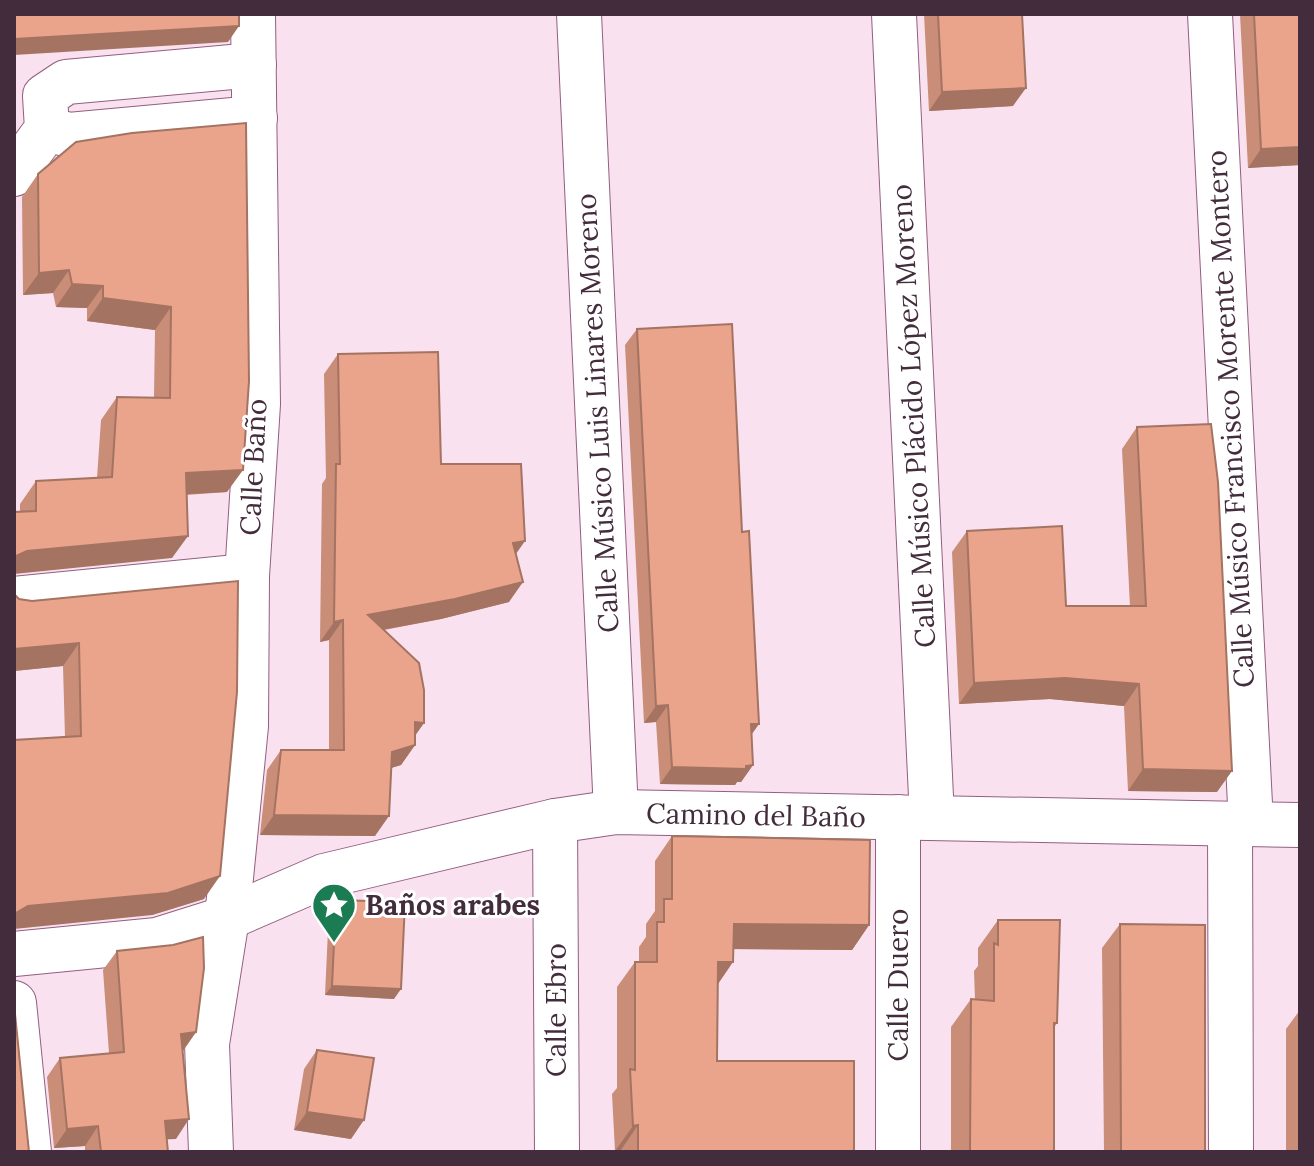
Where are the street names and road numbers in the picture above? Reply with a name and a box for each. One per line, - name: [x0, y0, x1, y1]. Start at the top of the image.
- street label: Calle Músico Francisco Morente Montero: [1198, 149, 1262, 689]
- street label: Calle Músico Plácido López Moreno: [883, 183, 943, 649]
- street label: Calle Músico Luis Linares Moreno: [568, 192, 626, 634]
- street label: Calle Baño: [231, 398, 275, 536]
- street label: Camino del Baño: [646, 795, 866, 835]
- street label: Calle Duero: [880, 909, 916, 1061]
- street label: Calle Ebro: [538, 943, 574, 1077]

